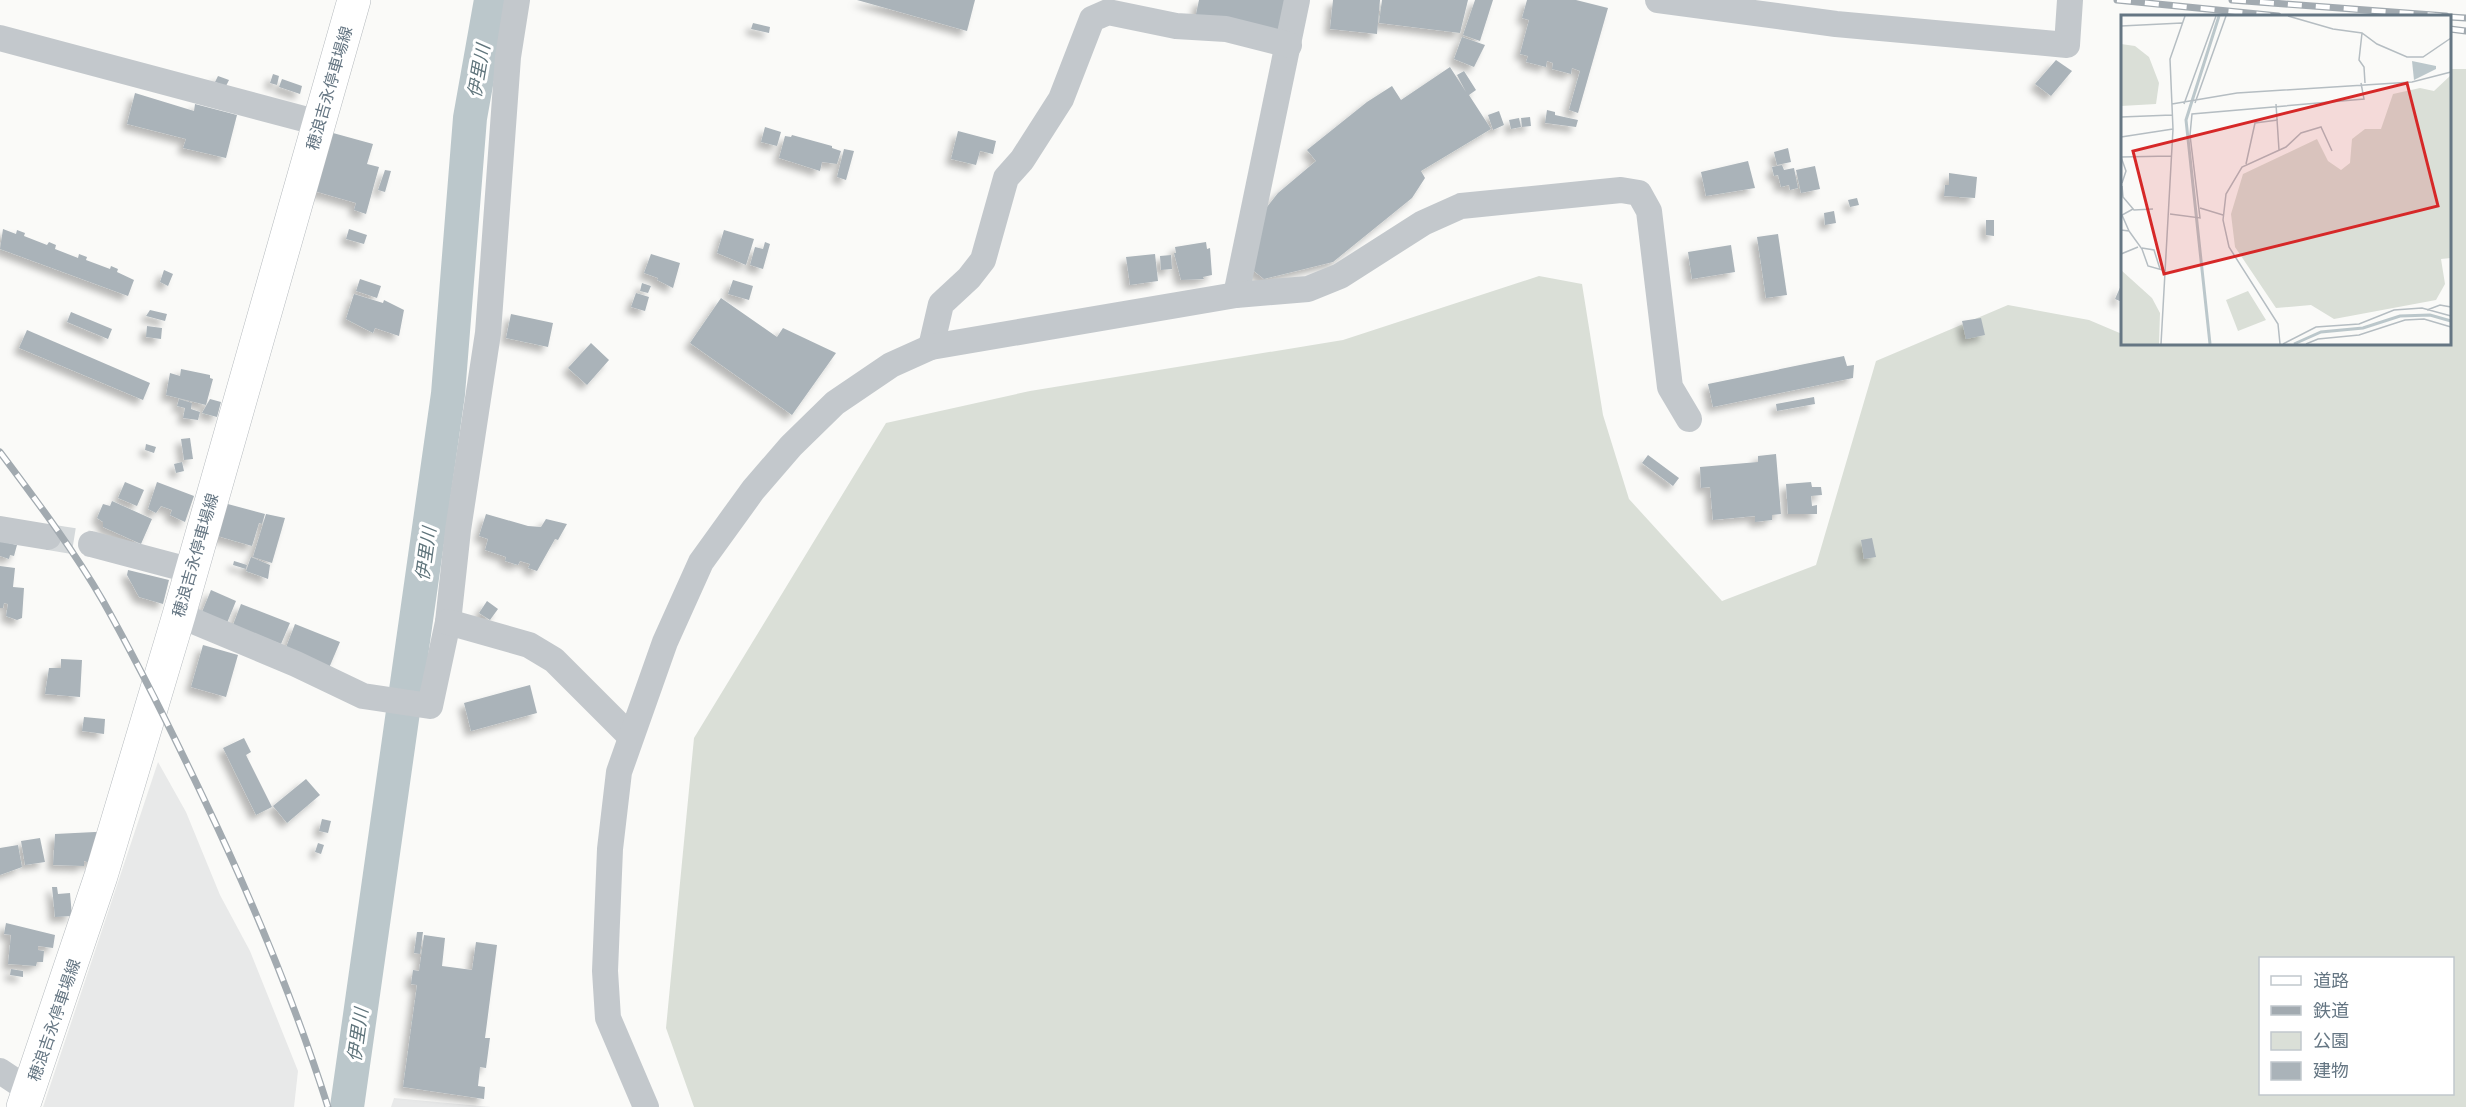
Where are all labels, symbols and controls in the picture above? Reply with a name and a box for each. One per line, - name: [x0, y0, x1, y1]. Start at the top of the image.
- inset map: [2121, 15, 2451, 345]
- street label: 穂浪吉永停車場線: [301, 23, 357, 153]
- water label: 伊里川: [462, 40, 495, 99]
- street label: 穂浪吉永停車場線: [167, 490, 223, 620]
- water label: 伊里川: [409, 523, 441, 582]
- street label: 穂浪吉永停車場線: [23, 956, 85, 1084]
- legend: [2259, 957, 2454, 1095]
- text: 道路: [2313, 968, 2349, 992]
- text: 鉄道: [2313, 998, 2349, 1022]
- water label: 伊里川: [341, 1004, 373, 1063]
- text: 公園: [2313, 1028, 2349, 1052]
- text: 建物: [2313, 1058, 2349, 1082]

